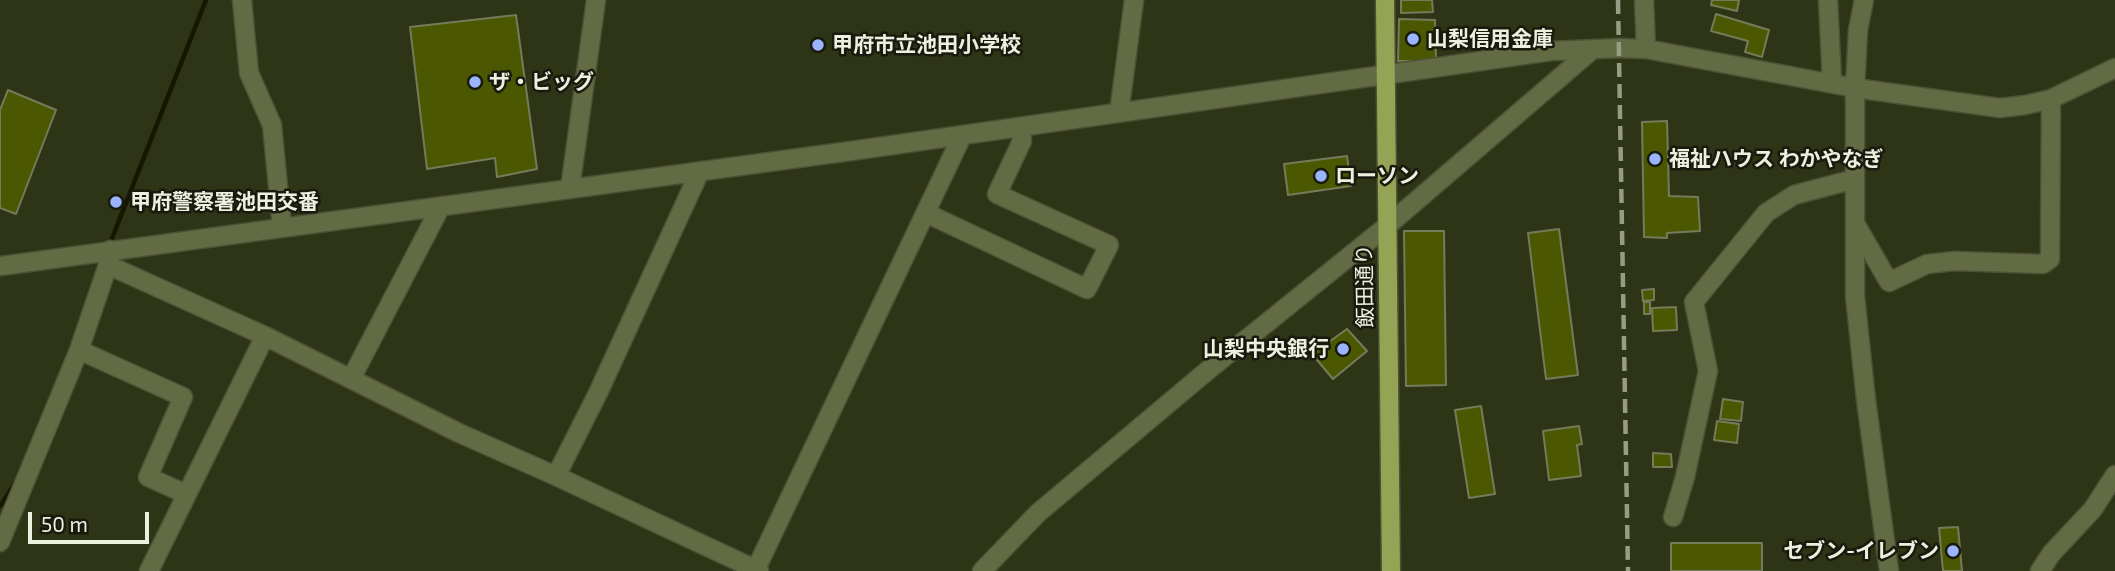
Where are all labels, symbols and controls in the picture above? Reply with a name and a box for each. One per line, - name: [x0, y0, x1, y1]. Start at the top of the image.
- place label: 山梨信用金庫: [1427, 26, 1553, 52]
- marker: 山梨信用金庫: [1405, 31, 1421, 47]
- place label: 甲府市立池田小学校: [832, 32, 1021, 58]
- marker: 甲府市立池田小学校: [810, 37, 826, 53]
- place label: ザ・ビッグ: [489, 69, 594, 95]
- marker: ザ・ビッグ: [467, 74, 483, 90]
- place label: 福祉ハウス わかやなぎ: [1669, 146, 1884, 172]
- marker: 福祉ハウス わかやなぎ: [1647, 151, 1663, 167]
- place label: ローソン: [1335, 163, 1419, 189]
- marker: ローソン: [1313, 168, 1329, 184]
- place label: 甲府警察署池田交番: [130, 189, 319, 215]
- marker: 甲府警察署池田交番: [108, 194, 124, 210]
- street label: 飯田通り: [1352, 244, 1378, 328]
- place label: 山梨中央銀行: [1203, 336, 1329, 362]
- marker: 山梨中央銀行: [1335, 341, 1351, 357]
- scale bar: [32, 498, 152, 542]
- text: 50 m: [41, 511, 88, 536]
- place label: セブン-イレブン: [1783, 538, 1939, 564]
- marker: セブン-イレブン: [1945, 543, 1961, 559]

